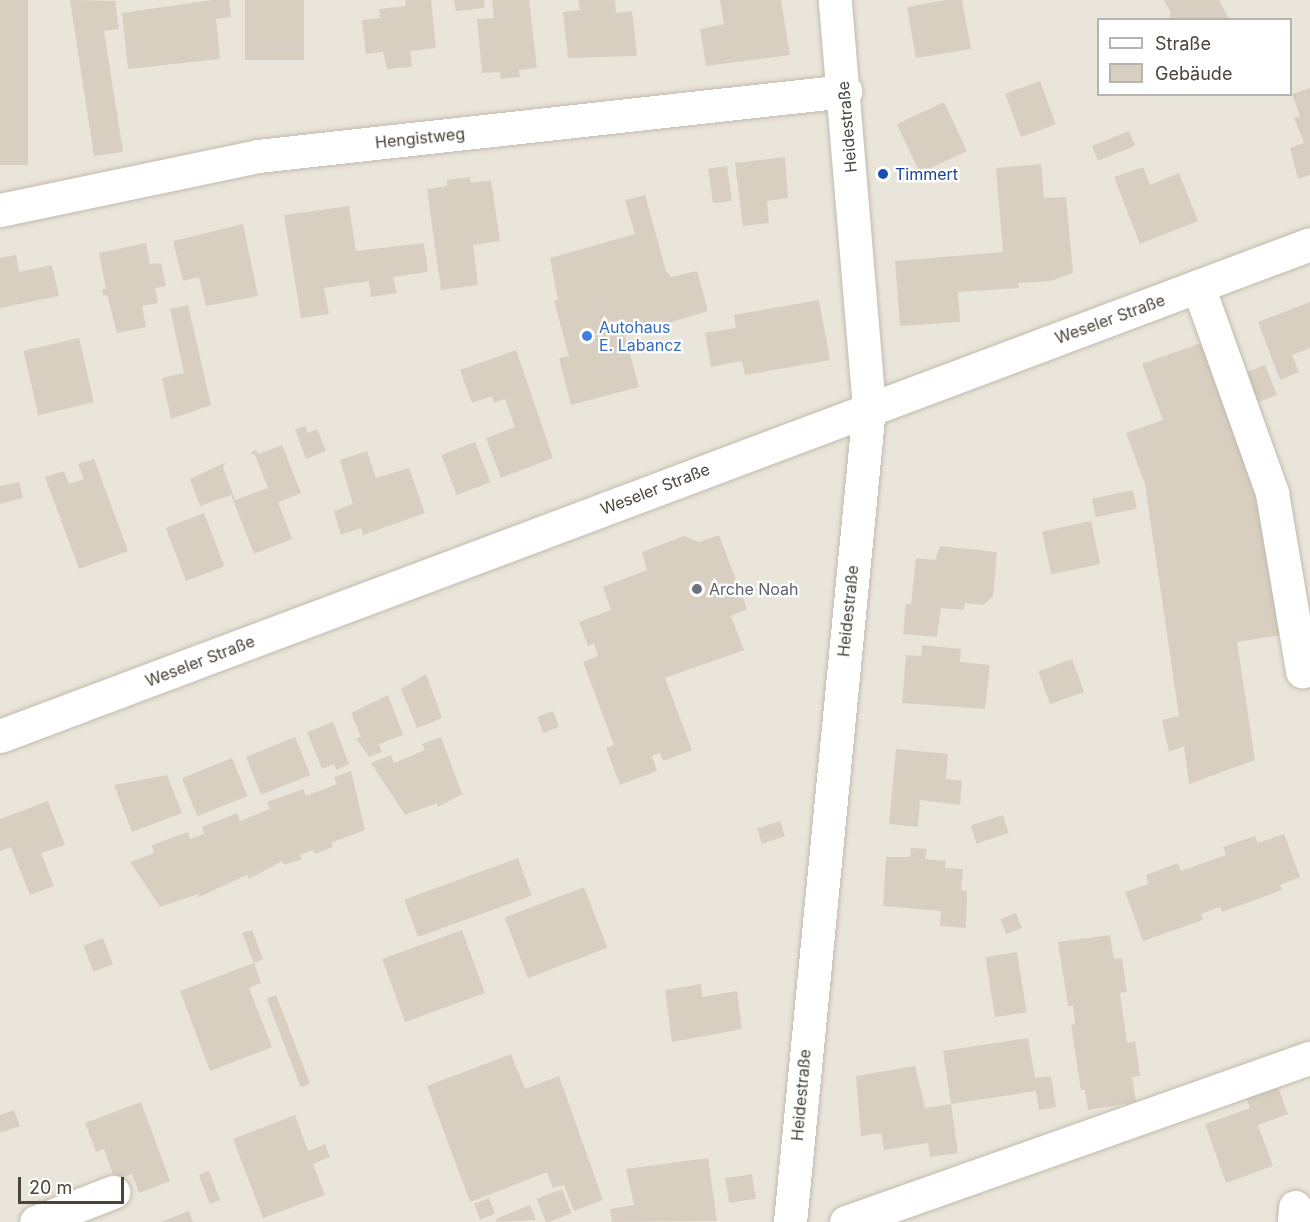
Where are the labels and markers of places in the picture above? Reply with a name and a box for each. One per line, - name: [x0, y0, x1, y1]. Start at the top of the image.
- place label: Timmert: [895, 164, 958, 184]
- marker: Timmert: [876, 167, 890, 181]
- place label: Autohaus E. Labancz: [599, 317, 682, 355]
- marker: Autohaus E. Labancz: [580, 329, 594, 343]
- place label: Arche Noah: [709, 579, 798, 599]
- marker: Arche Noah: [690, 582, 704, 596]

